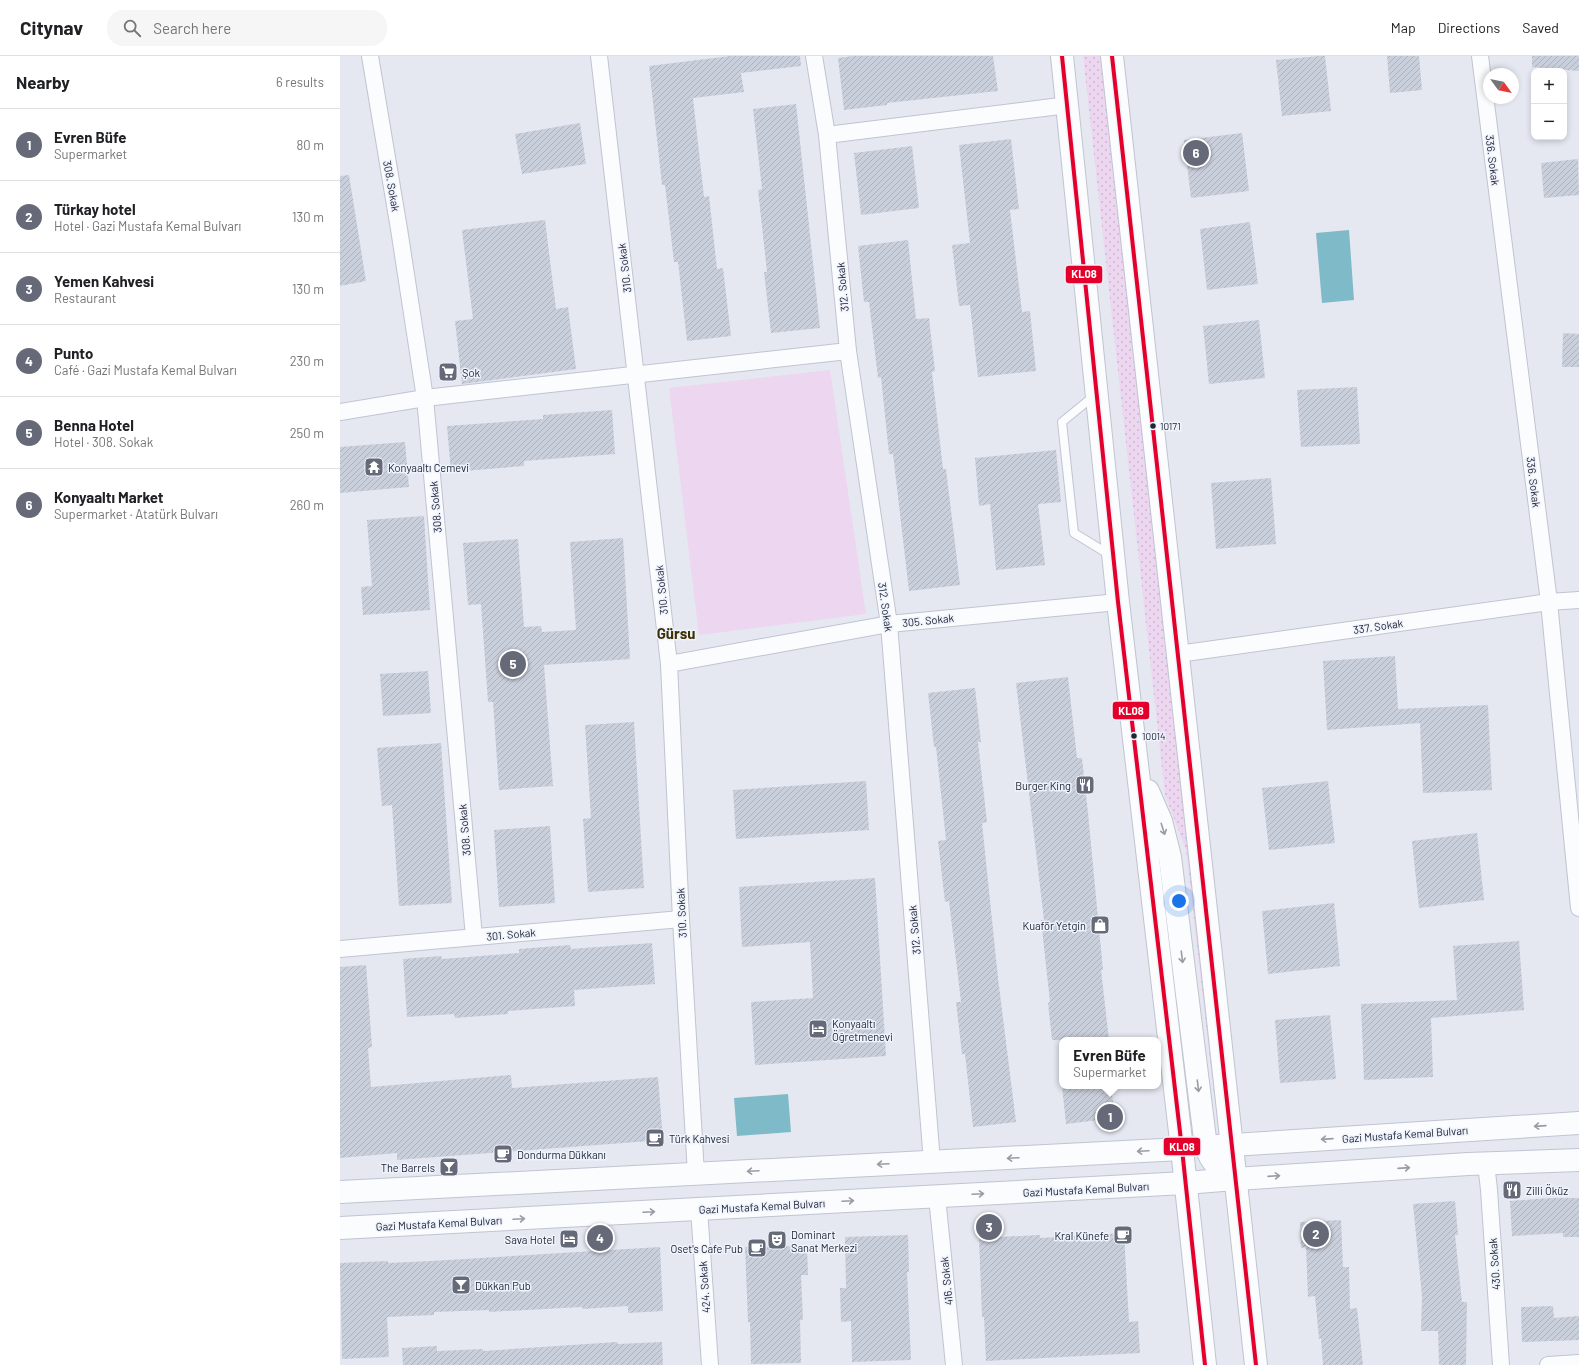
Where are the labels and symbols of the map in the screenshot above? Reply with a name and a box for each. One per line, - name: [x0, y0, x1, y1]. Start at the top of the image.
- north arrow: [1483, 68, 1519, 104]
- street label: 336. Sokak: [1483, 134, 1503, 187]
- pin: 6: [1183, 138, 1209, 168]
- street label: 308. Sokak: [381, 159, 403, 213]
- street label: 310. Sokak: [614, 242, 633, 294]
- street label: 312. Sokak: [833, 261, 851, 312]
- line badge: KL08: [1065, 265, 1103, 284]
- text: KL08: [1071, 267, 1097, 280]
- supermarket icon: Şok: [437, 361, 459, 383]
- place label: Şok: [462, 366, 480, 379]
- place label: 10171: [1160, 420, 1181, 432]
- marker: 10171: [1148, 421, 1158, 431]
- temple icon: Konyaaltı Cemevi: [363, 456, 385, 478]
- street label: 336. Sokak: [1524, 456, 1544, 509]
- place label: Konyaaltı Cemevi: [388, 461, 469, 474]
- street label: 308. Sokak: [426, 480, 444, 533]
- street label: 310. Sokak: [652, 564, 670, 615]
- street label: 312. Sokak: [876, 582, 896, 633]
- street label: 305. Sokak: [902, 611, 955, 629]
- street label: 337. Sokak: [1352, 616, 1404, 636]
- district label: Gürsu: [657, 624, 695, 642]
- pin: 5: [500, 649, 526, 679]
- line badge: KL08: [1112, 701, 1150, 720]
- text: KL08: [1118, 704, 1144, 717]
- place label: 10014: [1142, 730, 1166, 742]
- marker: 10014: [1129, 731, 1139, 741]
- restaurant icon: Burger King: [1074, 774, 1096, 796]
- place label: Burger King: [1015, 779, 1071, 792]
- street label: 308. Sokak: [455, 803, 473, 856]
- one-way arrow: [1160, 822, 1167, 835]
- street label: 310. Sokak: [673, 887, 689, 938]
- your location: [1169, 891, 1189, 911]
- street label: 312. Sokak: [905, 904, 923, 955]
- shop icon: Kuaför Yetgin: [1089, 914, 1111, 936]
- place label: Kuaför Yetgin: [1022, 919, 1086, 932]
- street label: 301. Sokak: [486, 925, 537, 943]
- one-way arrow: [1179, 950, 1186, 963]
- place label: Konyaaltı Öğretmenevi: [832, 1017, 893, 1043]
- hotel icon: Konyaaltı Öğretmenevi: [807, 1018, 829, 1040]
- one-way arrow: [1195, 1079, 1202, 1092]
- pin: 1: [1097, 1102, 1123, 1132]
- one-way arrow: [1534, 1122, 1547, 1129]
- street label: Gazi Mustafa Kemal Bulvarı: [1341, 1123, 1469, 1145]
- cafe icon: Türk Kahvesi: [644, 1127, 666, 1149]
- place label: Türk Kahvesi: [669, 1132, 730, 1145]
- one-way arrow: [1321, 1136, 1334, 1143]
- line badge: KL08: [1163, 1137, 1201, 1156]
- text: KL08: [1169, 1140, 1195, 1153]
- cafe icon: Dondurma Dükkanı: [492, 1143, 514, 1165]
- one-way arrow: [1137, 1147, 1150, 1155]
- place label: Dondurma Dükkanı: [517, 1148, 606, 1161]
- one-way arrow: [1007, 1154, 1020, 1161]
- bar icon: The Barrels: [438, 1156, 460, 1178]
- place label: The Barrels: [381, 1161, 435, 1174]
- one-way arrow: [877, 1161, 890, 1168]
- one-way arrow: [1397, 1165, 1410, 1172]
- one-way arrow: [747, 1167, 760, 1175]
- one-way arrow: [1267, 1173, 1280, 1180]
- street label: Gazi Mustafa Kemal Bulvarı: [1023, 1179, 1149, 1199]
- restaurant icon: Zilli Öküz: [1501, 1179, 1523, 1201]
- place label: Zilli Öküz: [1526, 1183, 1568, 1197]
- one-way arrow: [971, 1191, 984, 1198]
- street label: Gazi Mustafa Kemal Bulvarı: [699, 1196, 825, 1216]
- one-way arrow: [841, 1198, 854, 1205]
- one-way arrow: [642, 1208, 655, 1215]
- pin: 3: [976, 1212, 1002, 1242]
- street label: Gazi Mustafa Kemal Bulvarı: [376, 1213, 502, 1233]
- one-way arrow: [512, 1215, 525, 1222]
- pin: 2: [1303, 1219, 1329, 1249]
- pin: 4: [587, 1223, 613, 1253]
- cafe icon: Kral Künefe: [1112, 1224, 1134, 1246]
- hotel icon: Sava Hotel: [558, 1228, 580, 1250]
- place label: Dominart Sanat Merkezi: [791, 1228, 858, 1254]
- theatre icon: Dominart Sanat Merkezi: [766, 1229, 788, 1251]
- place label: Kral Künefe: [1054, 1229, 1109, 1242]
- place label: Sava Hotel: [505, 1233, 555, 1246]
- cafe icon: Oset's Cafe Pub: [746, 1237, 768, 1259]
- street label: 430. Sokak: [1486, 1237, 1502, 1290]
- place label: Oset's Cafe Pub: [670, 1242, 743, 1255]
- street label: 416. Sokak: [937, 1256, 955, 1306]
- street label: 424. Sokak: [696, 1260, 712, 1314]
- bar icon: Dükkan Pub: [450, 1274, 472, 1296]
- place label: Dükkan Pub: [475, 1279, 531, 1292]

